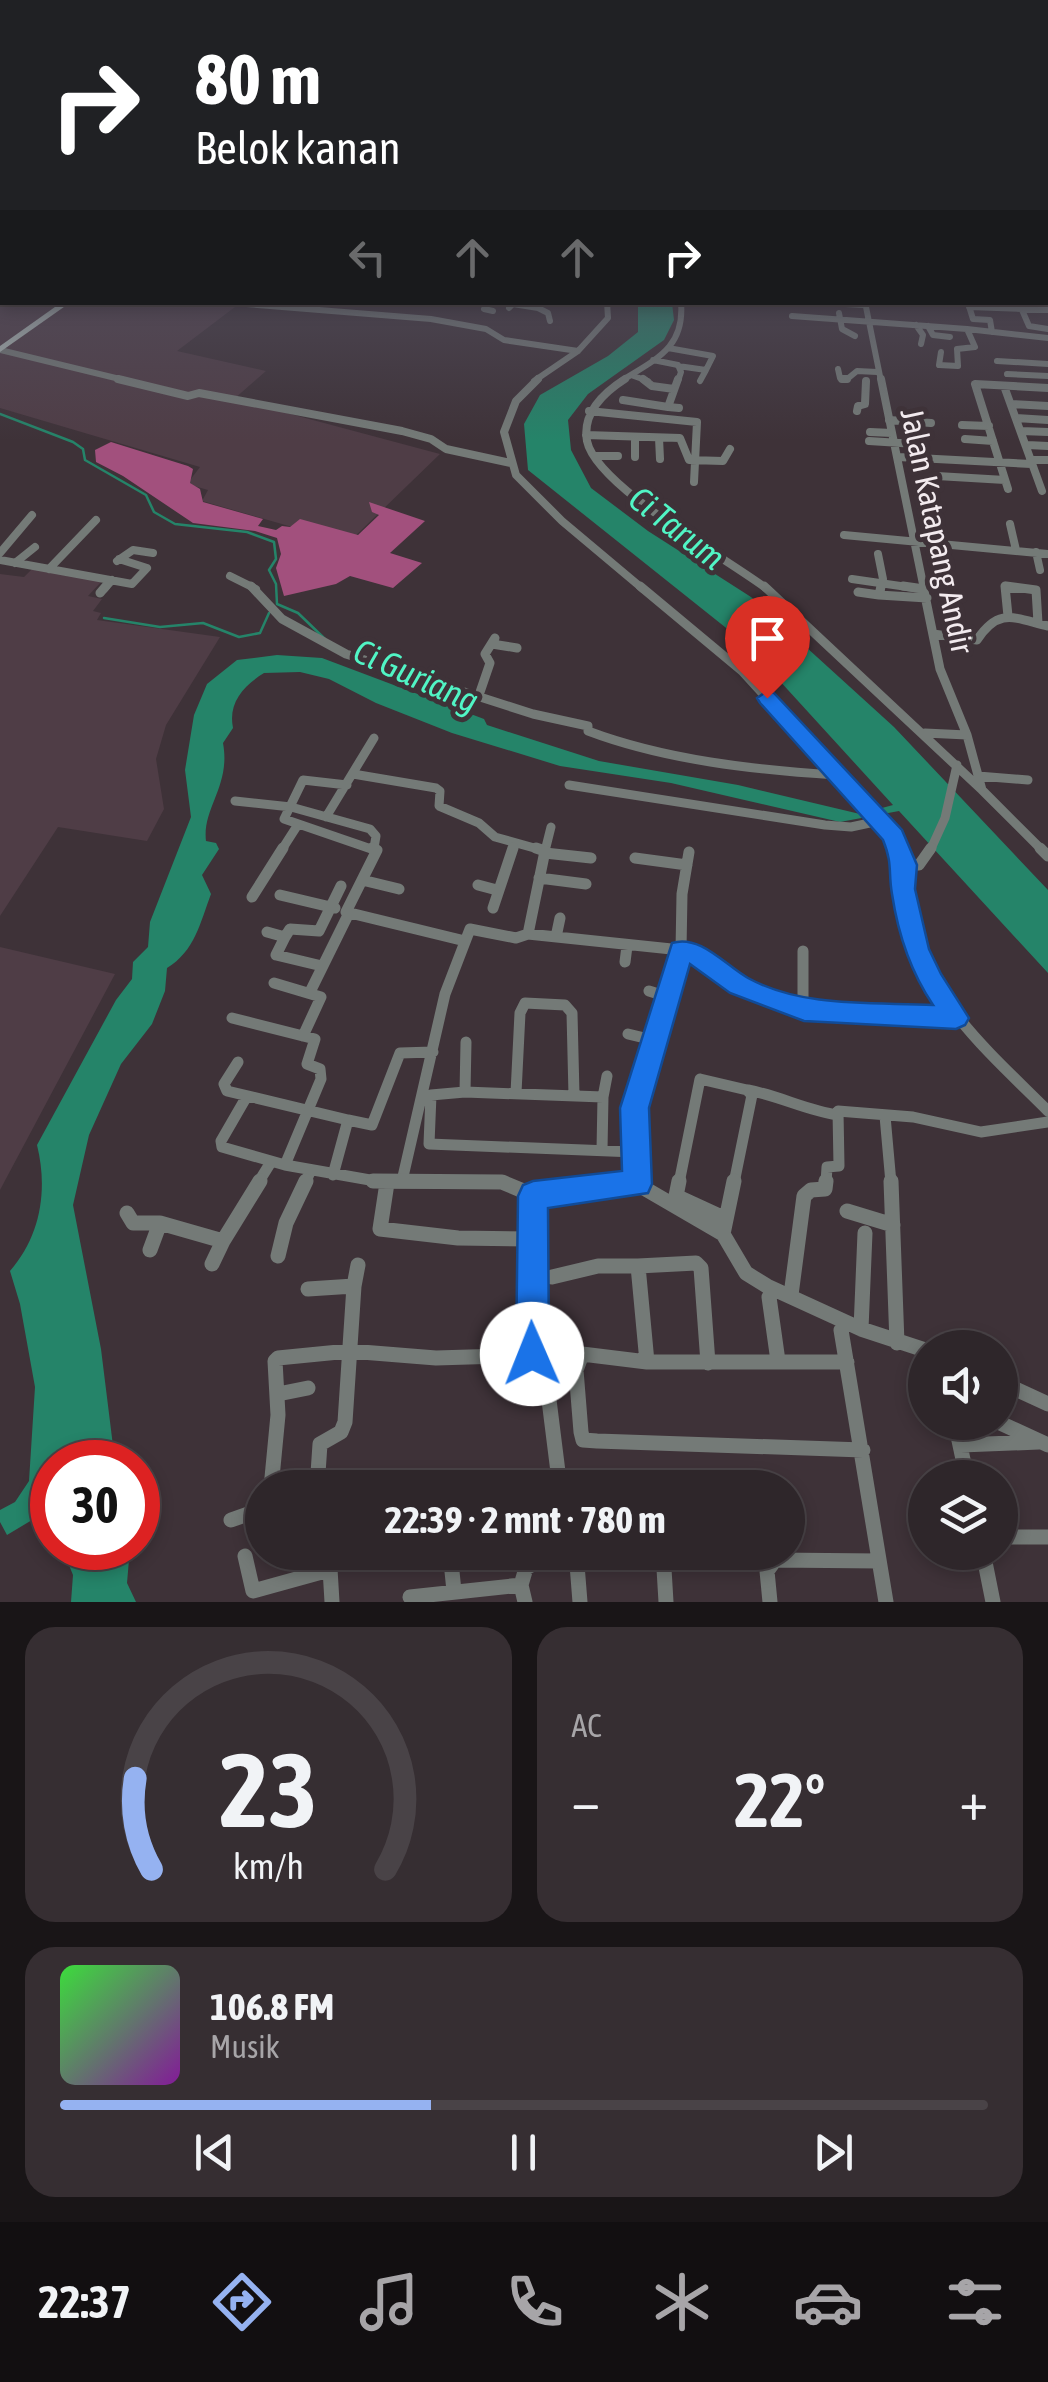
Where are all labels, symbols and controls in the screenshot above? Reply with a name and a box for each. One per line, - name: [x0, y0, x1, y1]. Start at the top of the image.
- text: 80 m: [195, 39, 321, 119]
- icon: right: [30, 40, 160, 170]
- text: Belok kanan: [195, 122, 401, 174]
- icon: left: [340, 230, 395, 285]
- icon: ahead: [445, 230, 500, 285]
- icon: ahead: [550, 230, 605, 285]
- icon: right: [655, 230, 710, 285]
- street label: Jalan Katapang Andir: [893, 405, 982, 657]
- water label: Ci Tarum: [622, 477, 733, 577]
- pin: [725, 596, 810, 699]
- icon: arrive: [740, 611, 795, 666]
- water label: Ci Guriang: [348, 630, 485, 720]
- position arrow: [480, 1302, 584, 1406]
- map controls: [908, 1330, 1018, 1570]
- button: sound: [908, 1330, 1018, 1440]
- speed limit sign: 30: [30, 1440, 160, 1570]
- button: layers: [908, 1460, 1018, 1570]
- text: 22:39 · 2 mnt · 780 m: [384, 1498, 666, 1541]
- text: AC: [572, 1707, 602, 1744]
- text: 23: [219, 1730, 317, 1849]
- text: 22°: [734, 1757, 825, 1843]
- text: −: [572, 1769, 600, 1832]
- text: +: [959, 1769, 988, 1832]
- text: km/h: [233, 1846, 304, 1887]
- text: 106.8 FM: [210, 1985, 334, 2028]
- text: Musik: [210, 2028, 280, 2065]
- icon: previous: [187, 2125, 242, 2180]
- icon: pause: [496, 2125, 551, 2180]
- icon: next: [806, 2125, 861, 2180]
- icon: directions: [207, 2267, 277, 2337]
- icon: music: [354, 2267, 424, 2337]
- icon: phone: [500, 2267, 570, 2337]
- icon: climate: [647, 2267, 717, 2337]
- icon: car: [793, 2267, 863, 2337]
- icon: filters: [940, 2267, 1010, 2337]
- text: 22:37: [38, 2276, 131, 2328]

